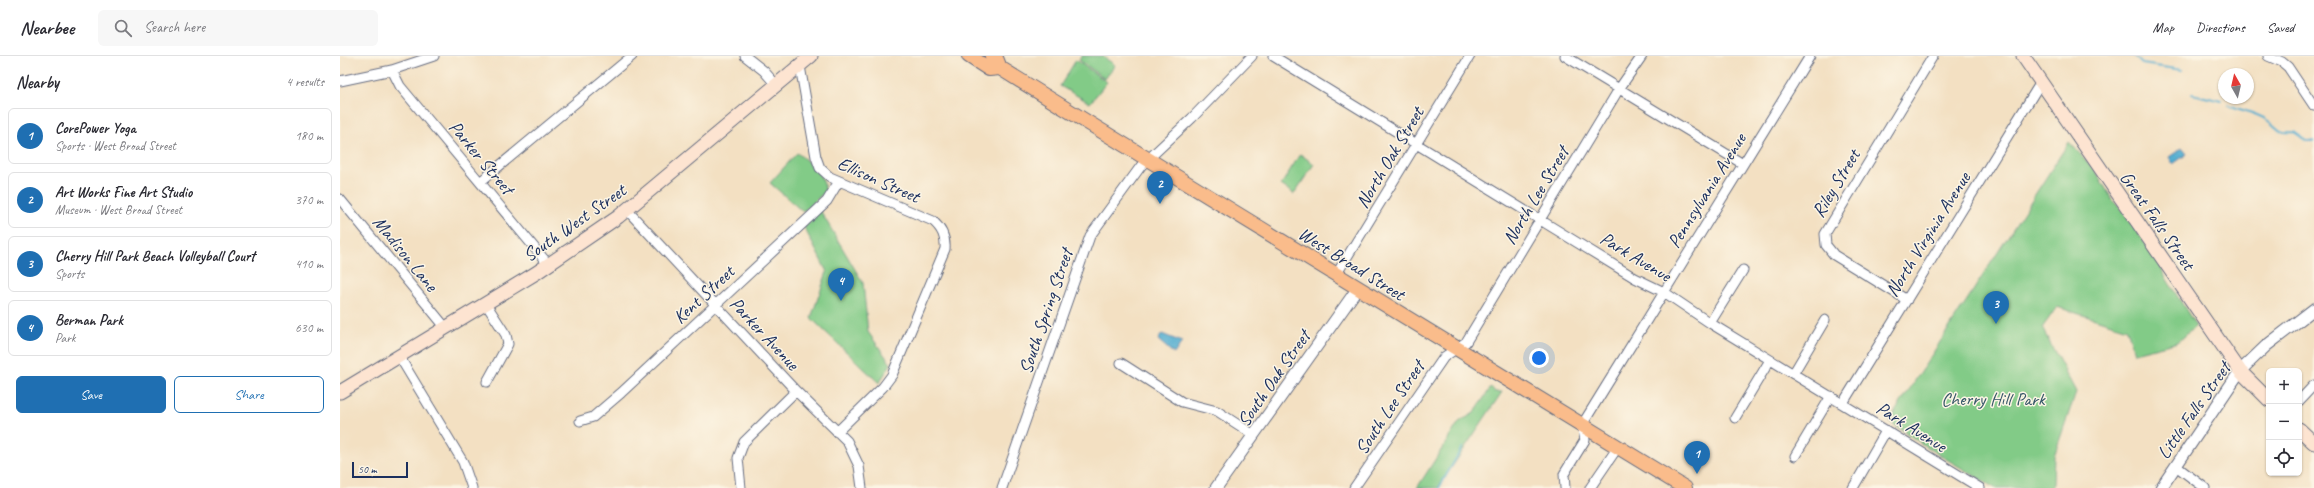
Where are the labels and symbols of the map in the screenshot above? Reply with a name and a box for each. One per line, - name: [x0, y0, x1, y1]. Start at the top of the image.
- north arrow: [2218, 68, 2254, 104]
- street label: North Oak Street: [1350, 101, 1430, 213]
- street label: Parker Street: [443, 116, 521, 202]
- street label: Pennsylvania Avenue: [1662, 127, 1753, 252]
- street label: North Lee Street: [1497, 140, 1576, 249]
- street label: Riley Street: [1806, 144, 1866, 222]
- street label: Ellison Street: [834, 151, 925, 209]
- street label: North Virginia Avenue: [1880, 166, 1977, 301]
- street label: Great Falls Street: [2114, 167, 2201, 276]
- pin: 2: [1147, 171, 1173, 204]
- street label: South West Street: [518, 178, 632, 267]
- street label: Madison Lane: [367, 211, 444, 298]
- street label: West Broad Street: [1294, 222, 1411, 307]
- street label: Park Avenue: [1596, 226, 1677, 288]
- street label: South Spring Street: [1013, 243, 1079, 377]
- street label: Kent Street: [668, 259, 741, 329]
- pin: 4: [828, 268, 854, 301]
- pin: 3: [1983, 291, 2009, 324]
- street label: Parker Avenue: [724, 292, 805, 377]
- street label: South Oak Street: [1232, 323, 1317, 432]
- your location: [1529, 348, 1549, 368]
- street label: South Lee Street: [1350, 354, 1431, 459]
- street label: Little Falls Street: [2152, 355, 2238, 464]
- park label: Cherry Hill Park: [1941, 387, 2046, 411]
- street label: Park Avenue: [1872, 396, 1953, 459]
- pin: 1: [1684, 441, 1710, 474]
- scale bar: [352, 460, 408, 479]

